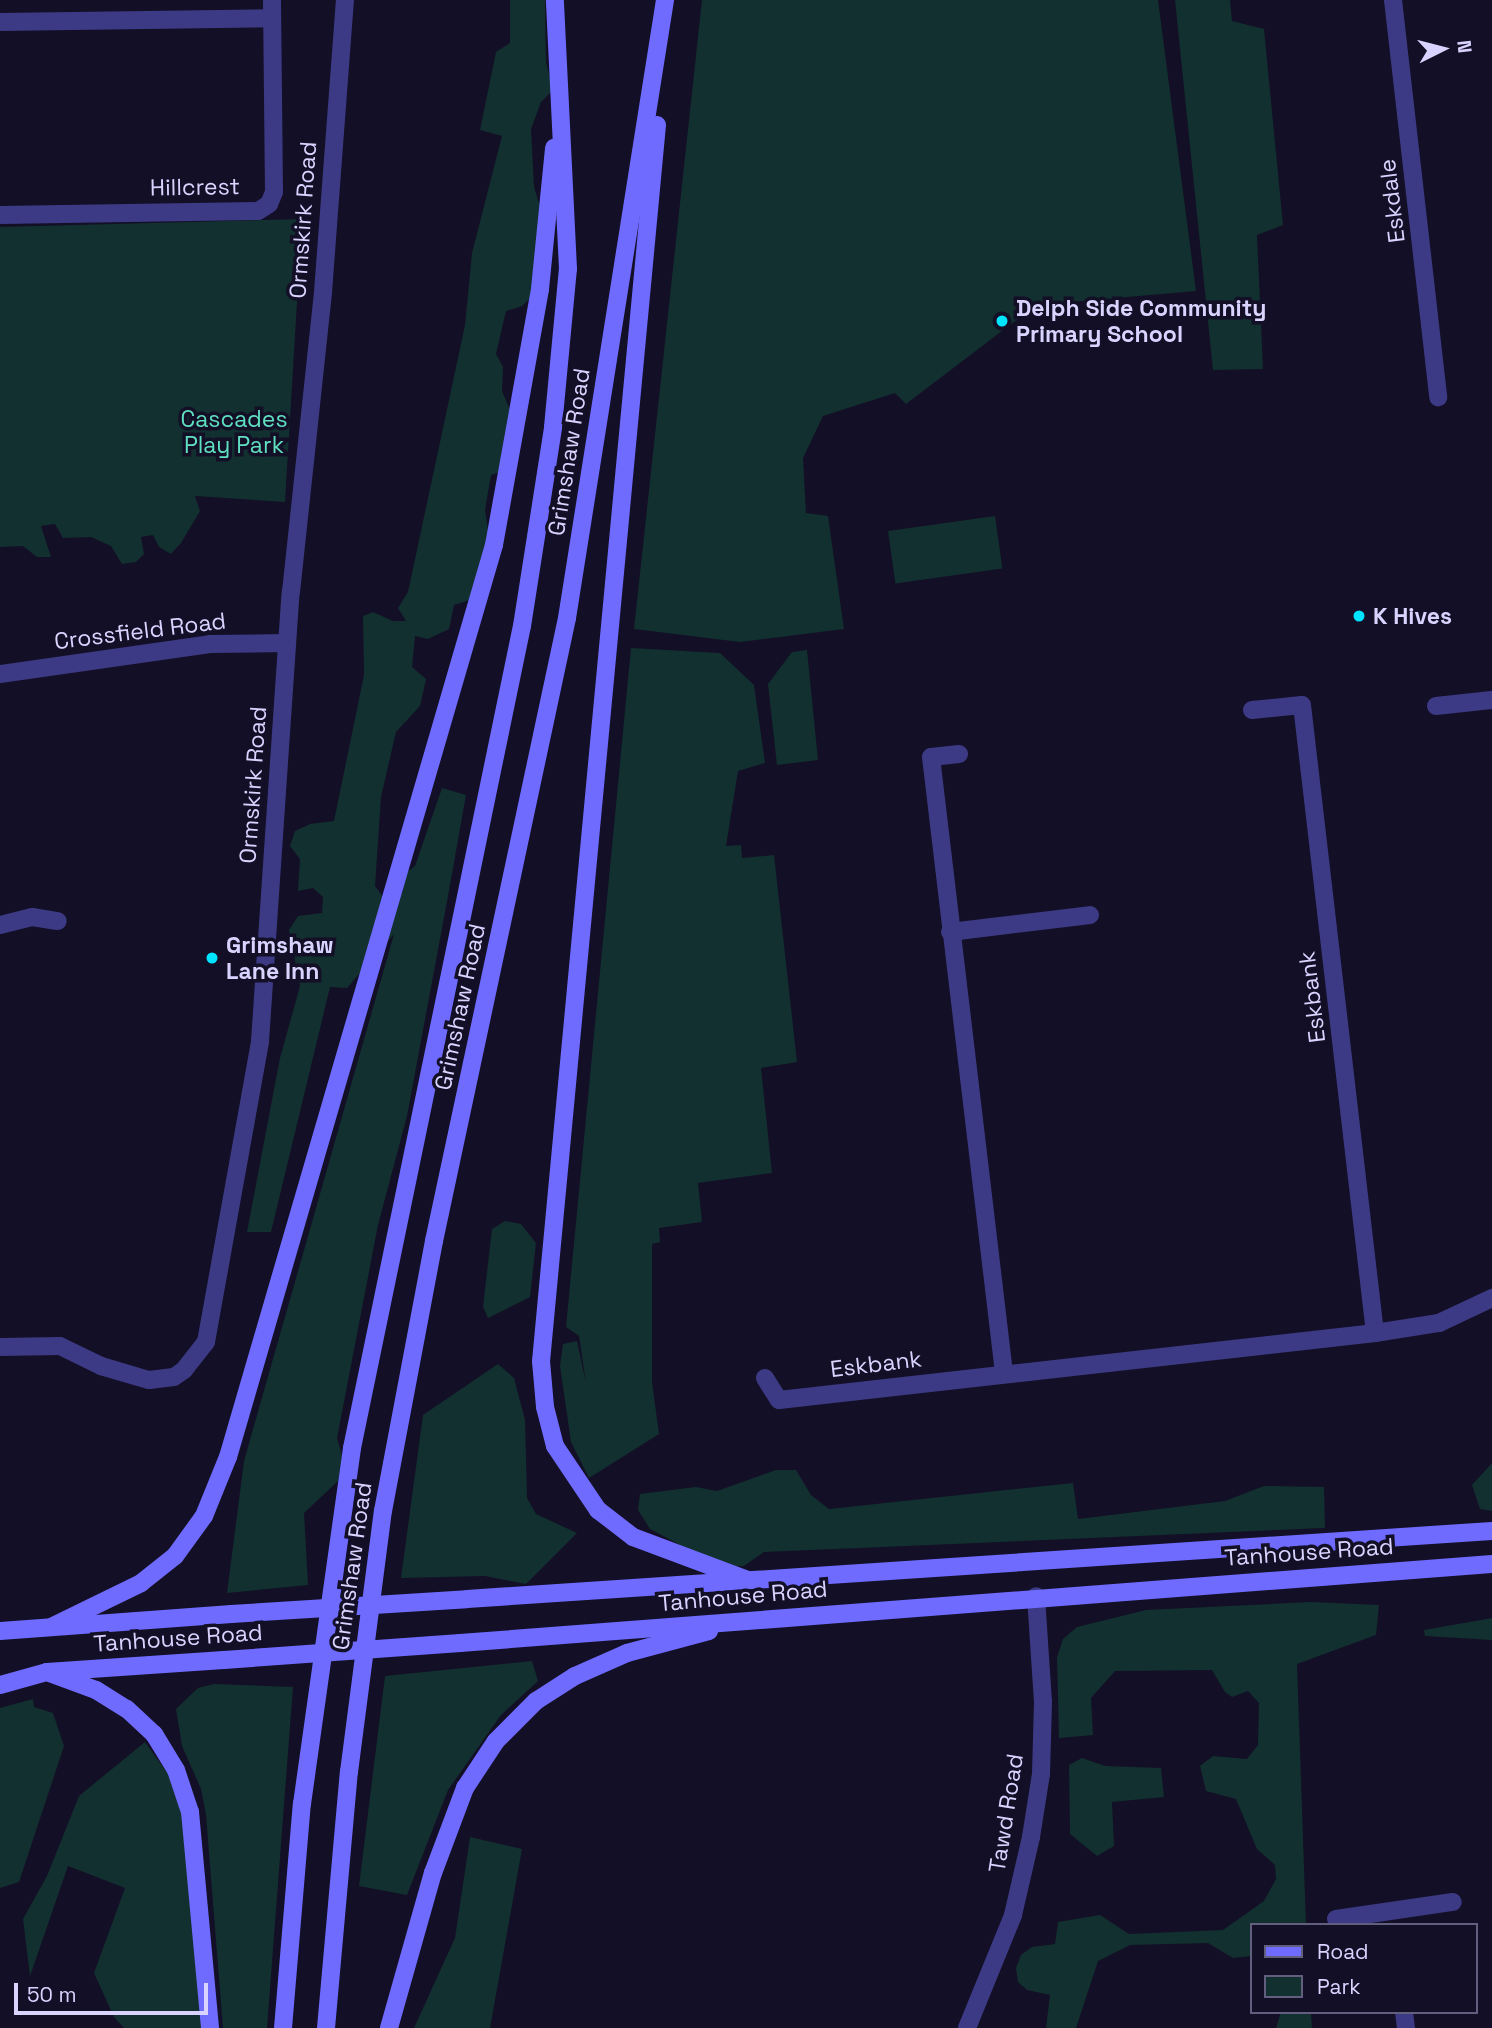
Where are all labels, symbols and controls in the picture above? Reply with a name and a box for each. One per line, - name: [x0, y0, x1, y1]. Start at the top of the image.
- north arrow: [1408, 14, 1478, 84]
- text: N: [1451, 39, 1477, 54]
- street label: Ormskirk Road: [284, 141, 322, 299]
- street label: Eskdale: [1373, 158, 1411, 244]
- street label: Hillcrest: [150, 172, 240, 202]
- place label: Delph Side Community Primary School: [1016, 294, 1266, 348]
- marker: Delph Side Community Primary School: [994, 313, 1010, 329]
- street label: Grimshaw Road: [542, 366, 596, 538]
- park label: Cascades Play Park: [180, 405, 288, 459]
- place label: K Hives: [1373, 602, 1452, 630]
- street label: Crossfield Road: [53, 607, 227, 655]
- marker: K Hives: [1351, 608, 1367, 624]
- street label: Ormskirk Road: [234, 706, 272, 864]
- street label: Grimshaw Road: [429, 921, 491, 1093]
- place label: Grimshaw Lane Inn: [226, 931, 334, 985]
- marker: Grimshaw Lane Inn: [204, 950, 220, 966]
- street label: Eskbank: [1293, 950, 1331, 1044]
- street label: Eskbank: [829, 1345, 923, 1383]
- street label: Grimshaw Road: [327, 1480, 377, 1652]
- street label: Tanhouse Road: [1224, 1532, 1394, 1572]
- street label: Tanhouse Road: [657, 1575, 829, 1617]
- street label: Tanhouse Road: [93, 1618, 263, 1658]
- street label: Tawd Road: [983, 1752, 1029, 1874]
- legend: [1250, 1923, 1478, 2014]
- text: Road: [1317, 1938, 1369, 1965]
- scale bar: [18, 1968, 212, 2012]
- text: Park: [1317, 1973, 1361, 2000]
- text: 50 m: [27, 1981, 77, 2008]

